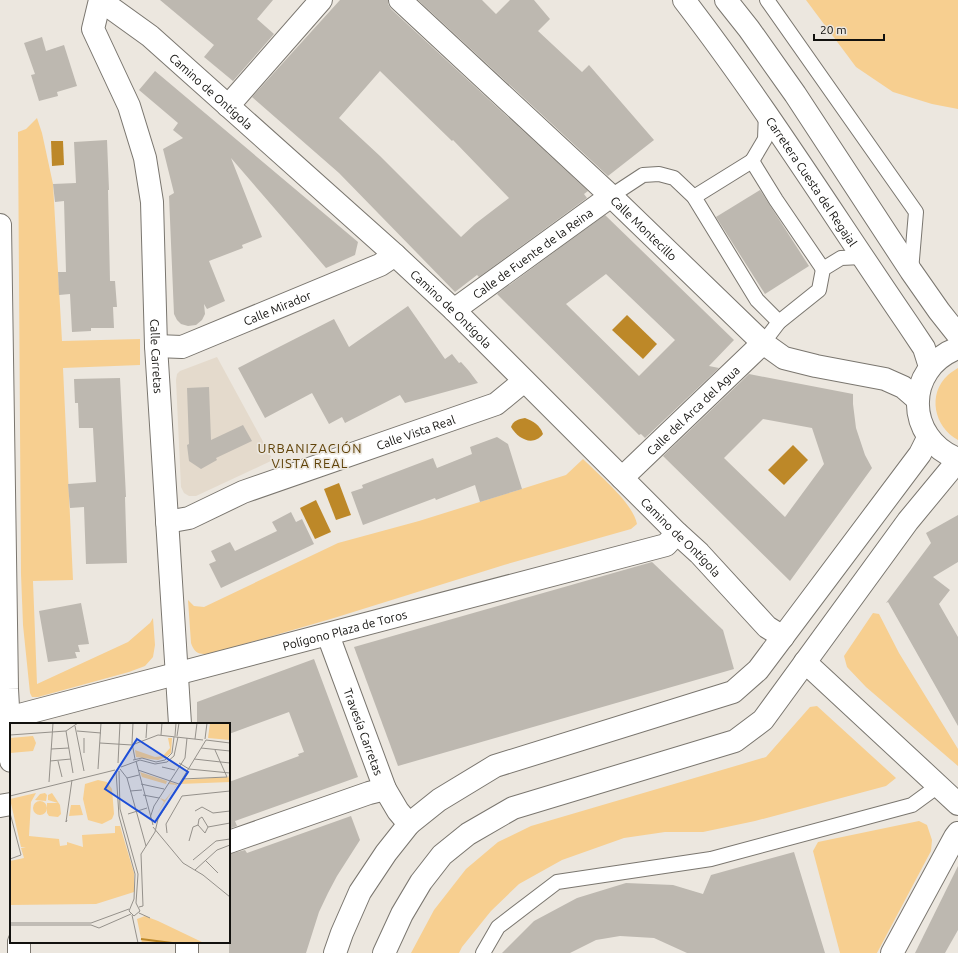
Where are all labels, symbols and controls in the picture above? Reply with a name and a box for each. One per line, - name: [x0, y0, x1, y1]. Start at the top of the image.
- scale bar: [814, 16, 884, 42]
- text: 20 m: [820, 23, 847, 36]
- street label: Camino de Ontígola: [167, 50, 256, 131]
- street label: Carretera Cuesta del Regajal: [764, 114, 860, 248]
- street label: Calle Montecillo: [608, 193, 680, 263]
- street label: Calle de Fuente de la Reina: [470, 205, 595, 301]
- street label: Camino de Ontígola: [408, 267, 494, 350]
- street label: Calle Mirador: [241, 288, 313, 327]
- street label: Calle Carretas: [149, 319, 165, 394]
- street label: Calle del Arca del Agua: [644, 363, 742, 457]
- street label: Calle Vista Real: [375, 412, 457, 452]
- district label: URBANIZACIÓN VISTA REAL: [258, 441, 362, 470]
- street label: Camino de Ontígola: [639, 495, 724, 579]
- street label: Polígono Plaza de Toros: [281, 607, 408, 652]
- street label: Travesía Carretas: [342, 686, 386, 777]
- inset map: [10, 723, 230, 943]

